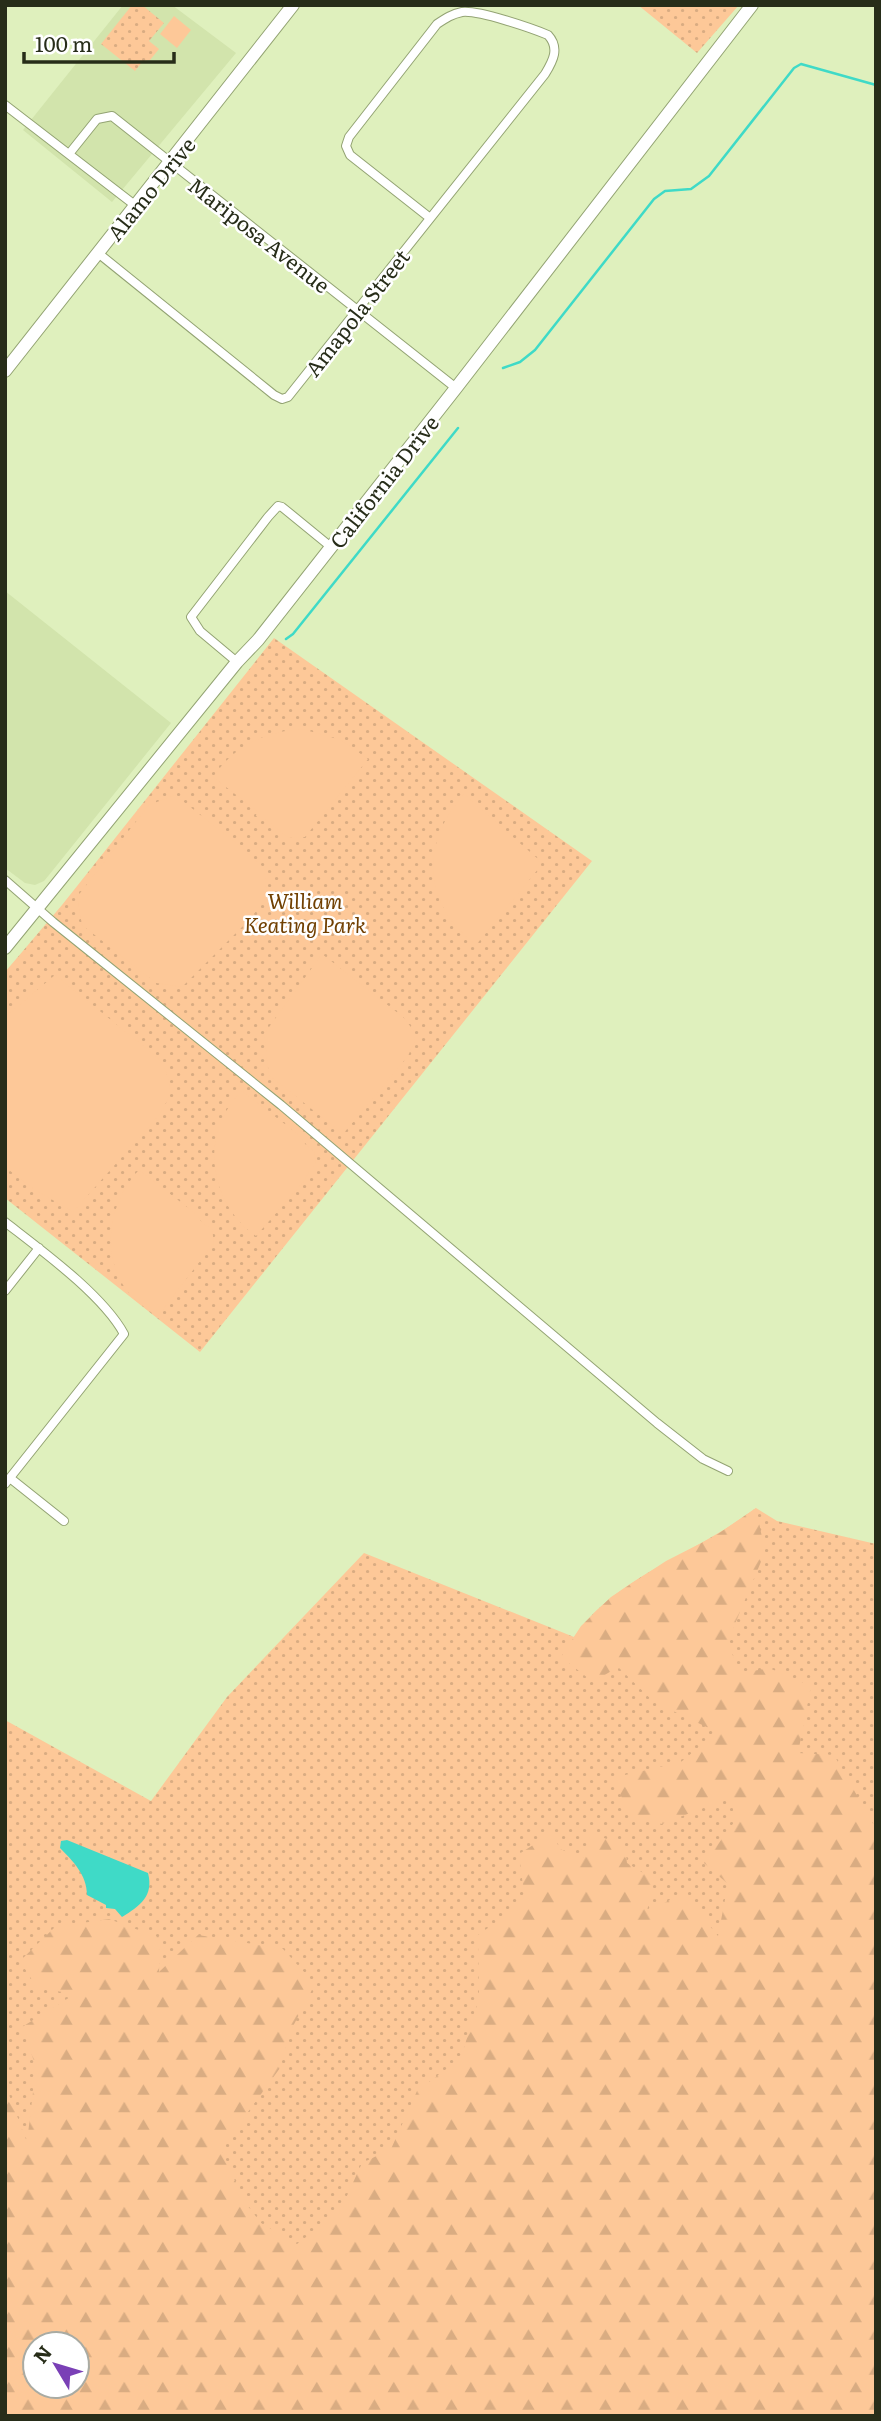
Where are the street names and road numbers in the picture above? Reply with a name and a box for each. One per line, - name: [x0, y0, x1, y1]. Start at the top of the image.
- street label: Alamo Drive: [98, 129, 202, 247]
- street label: Mariposa Avenue: [183, 169, 338, 299]
- street label: Amapola Street: [296, 241, 416, 382]
- street label: California Drive: [321, 408, 445, 554]

